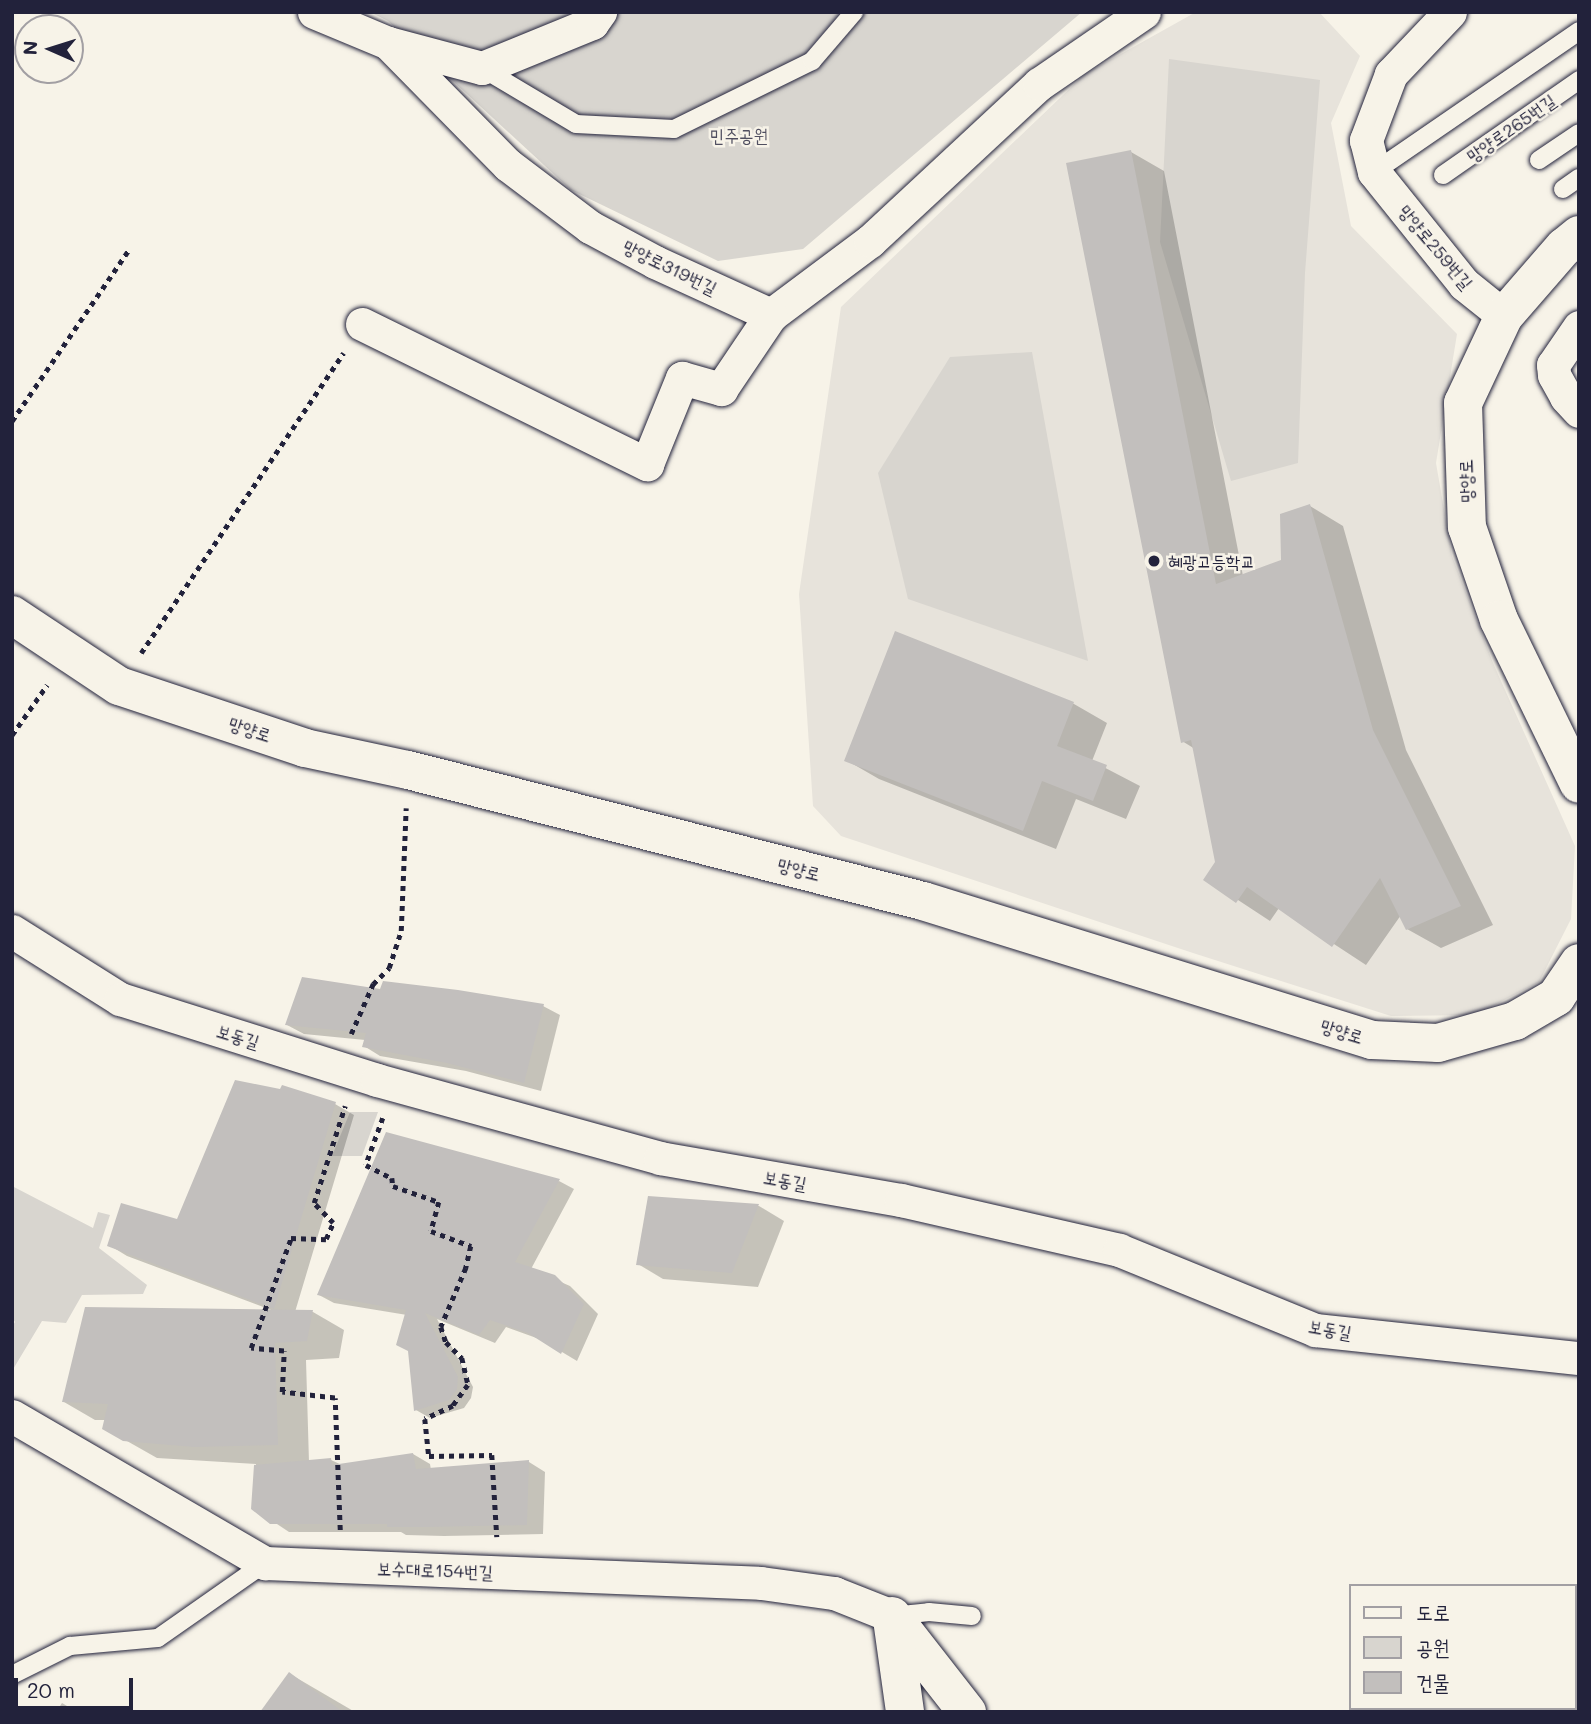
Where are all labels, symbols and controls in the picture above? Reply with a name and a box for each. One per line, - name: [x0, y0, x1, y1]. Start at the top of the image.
- north arrow: [14, 14, 84, 84]
- text: N: [17, 40, 42, 56]
- street label: 망양로265번길: [1462, 89, 1560, 167]
- park label: 민주공원: [710, 124, 768, 146]
- street label: 망양로259번길: [1394, 200, 1478, 294]
- street label: 망양로319번길: [620, 235, 720, 299]
- street label: 망양로: [1454, 459, 1478, 503]
- place label: 혜광고등학교: [1168, 550, 1255, 572]
- marker: 혜광고등학교: [1146, 553, 1162, 569]
- street label: 망양로: [226, 712, 274, 746]
- street label: 망양로: [775, 853, 823, 885]
- street label: 망양로: [1318, 1014, 1366, 1048]
- street label: 보동길: [214, 1019, 262, 1053]
- street label: 보동길: [762, 1166, 808, 1194]
- street label: 보동길: [1307, 1315, 1353, 1343]
- street label: 보수대로154번길: [377, 1557, 493, 1583]
- legend: [1350, 1584, 1577, 1710]
- text: 도로: [1416, 1598, 1450, 1625]
- text: 공원: [1416, 1633, 1450, 1660]
- scale bar: [18, 1664, 136, 1708]
- text: 건물: [1416, 1668, 1450, 1695]
- text: 20 m: [27, 1676, 75, 1703]

